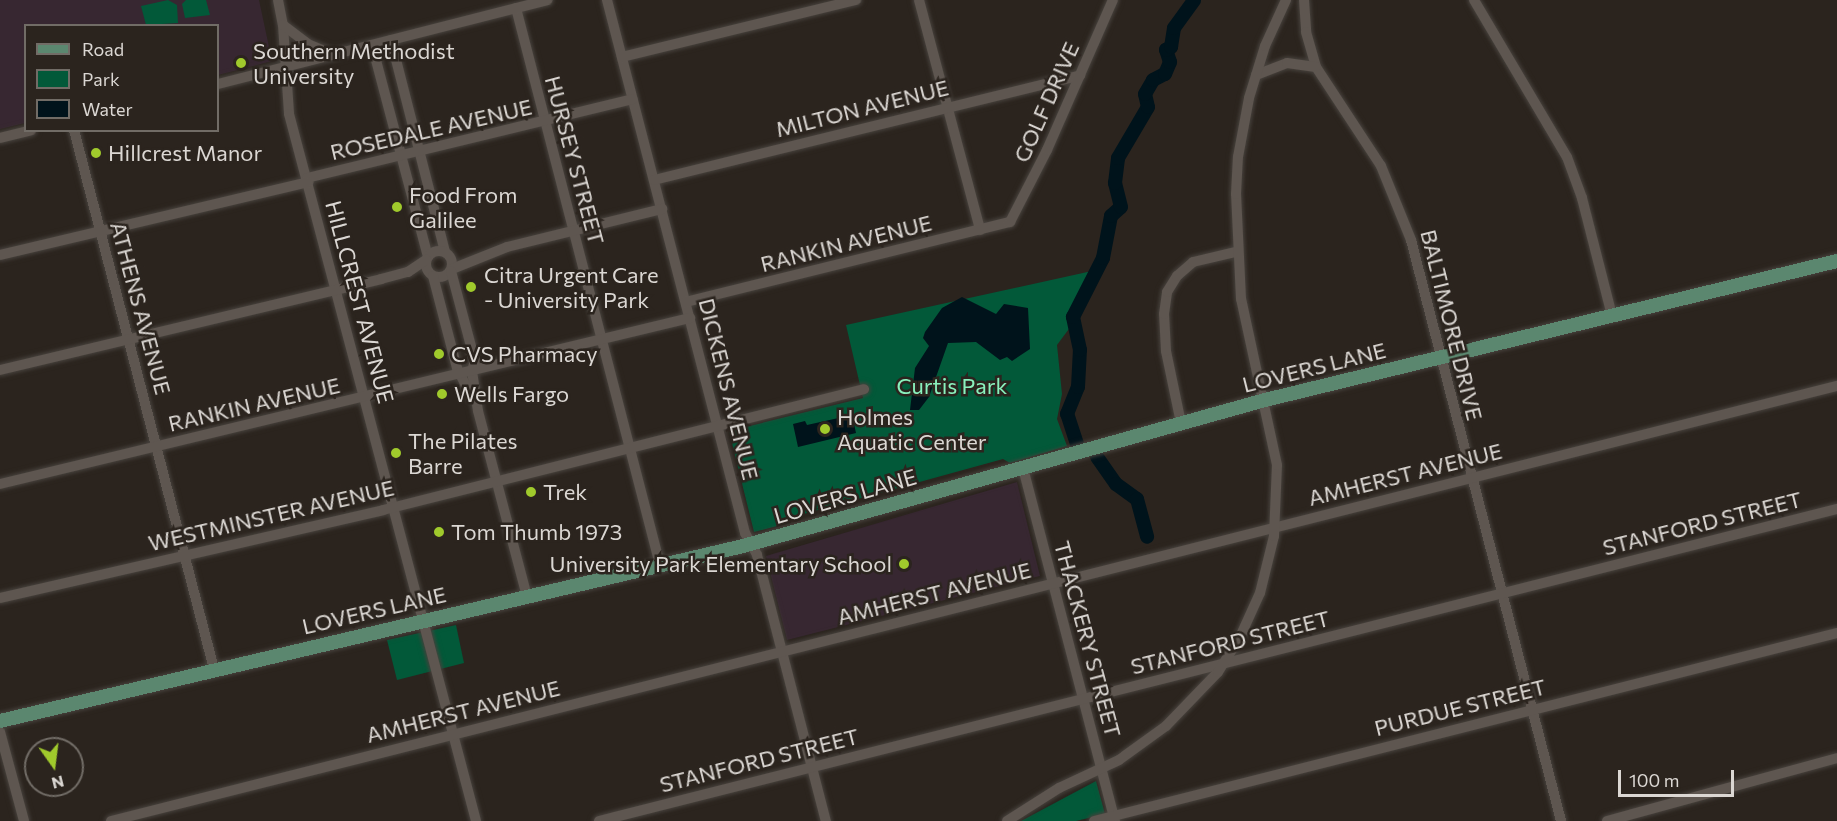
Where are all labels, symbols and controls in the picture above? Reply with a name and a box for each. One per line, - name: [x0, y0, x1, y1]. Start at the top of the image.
- legend: [24, 24, 219, 132]
- place label: Southern Methodist University: [253, 37, 455, 88]
- text: Road: [82, 38, 124, 60]
- street label: GOLF DRIVE: [1008, 38, 1084, 166]
- marker: Southern Methodist University: [234, 56, 248, 70]
- text: Park: [82, 68, 120, 90]
- street label: HURSEY STREET: [540, 73, 610, 247]
- street label: MILTON AVENUE: [773, 74, 951, 142]
- street label: ROSEDALE AVENUE: [327, 93, 535, 165]
- text: Water: [82, 98, 133, 120]
- place label: Hillcrest Manor: [108, 140, 262, 166]
- marker: Hillcrest Manor: [89, 146, 103, 160]
- place label: Food From Galilee: [409, 181, 517, 232]
- street label: HILLCREST AVENUE: [320, 198, 400, 406]
- marker: Food From Galilee: [390, 200, 404, 214]
- street label: RANKIN AVENUE: [758, 209, 934, 277]
- street label: ATHENS AVENUE: [105, 219, 177, 397]
- street label: BALTIMORE DRIVE: [1415, 227, 1489, 423]
- place label: Citra Urgent Care - University Park: [484, 261, 659, 312]
- marker: Citra Urgent Care - University Park: [462, 278, 480, 296]
- street label: DICKENS AVENUE: [694, 295, 764, 483]
- street label: LOVERS LANE: [1239, 336, 1389, 398]
- place label: CVS Pharmacy: [451, 341, 598, 367]
- marker: CVS Pharmacy: [432, 347, 446, 361]
- street label: RANKIN AVENUE: [165, 371, 343, 437]
- park label: Curtis Park: [896, 373, 1008, 399]
- place label: Wells Fargo: [454, 381, 569, 407]
- marker: Wells Fargo: [435, 387, 449, 401]
- place label: Holmes Aquatic Center: [837, 403, 987, 454]
- marker: Holmes Aquatic Center: [818, 422, 832, 436]
- place label: The Pilates Barre: [408, 427, 518, 478]
- street label: AMHERST AVENUE: [1305, 437, 1505, 511]
- marker: The Pilates Barre: [389, 446, 403, 460]
- street label: LOVERS LANE: [771, 463, 919, 529]
- street label: WESTMINSTER AVENUE: [146, 474, 396, 556]
- place label: Trek: [543, 479, 587, 505]
- marker: Trek: [524, 485, 538, 499]
- street label: STANFORD STREET: [1600, 486, 1804, 560]
- place label: Tom Thumb 1973: [451, 519, 622, 545]
- marker: Tom Thumb 1973: [432, 525, 446, 539]
- street label: THACKERY STREET: [1049, 538, 1127, 740]
- place label: University Park Elementary School: [549, 551, 892, 577]
- street label: AMHERST AVENUE: [834, 556, 1034, 630]
- marker: University Park Elementary School: [897, 557, 911, 571]
- street label: LOVERS LANE: [299, 581, 449, 639]
- street label: STANFORD STREET: [1128, 605, 1332, 679]
- street label: PURDUE STREET: [1371, 673, 1549, 741]
- street label: AMHERST AVENUE: [363, 674, 563, 748]
- street label: STANFORD STREET: [657, 723, 861, 797]
- north arrow: [24, 737, 84, 797]
- scale bar: [1621, 758, 1736, 796]
- text: 100 m: [1629, 769, 1679, 791]
- text: N: [50, 772, 66, 794]

